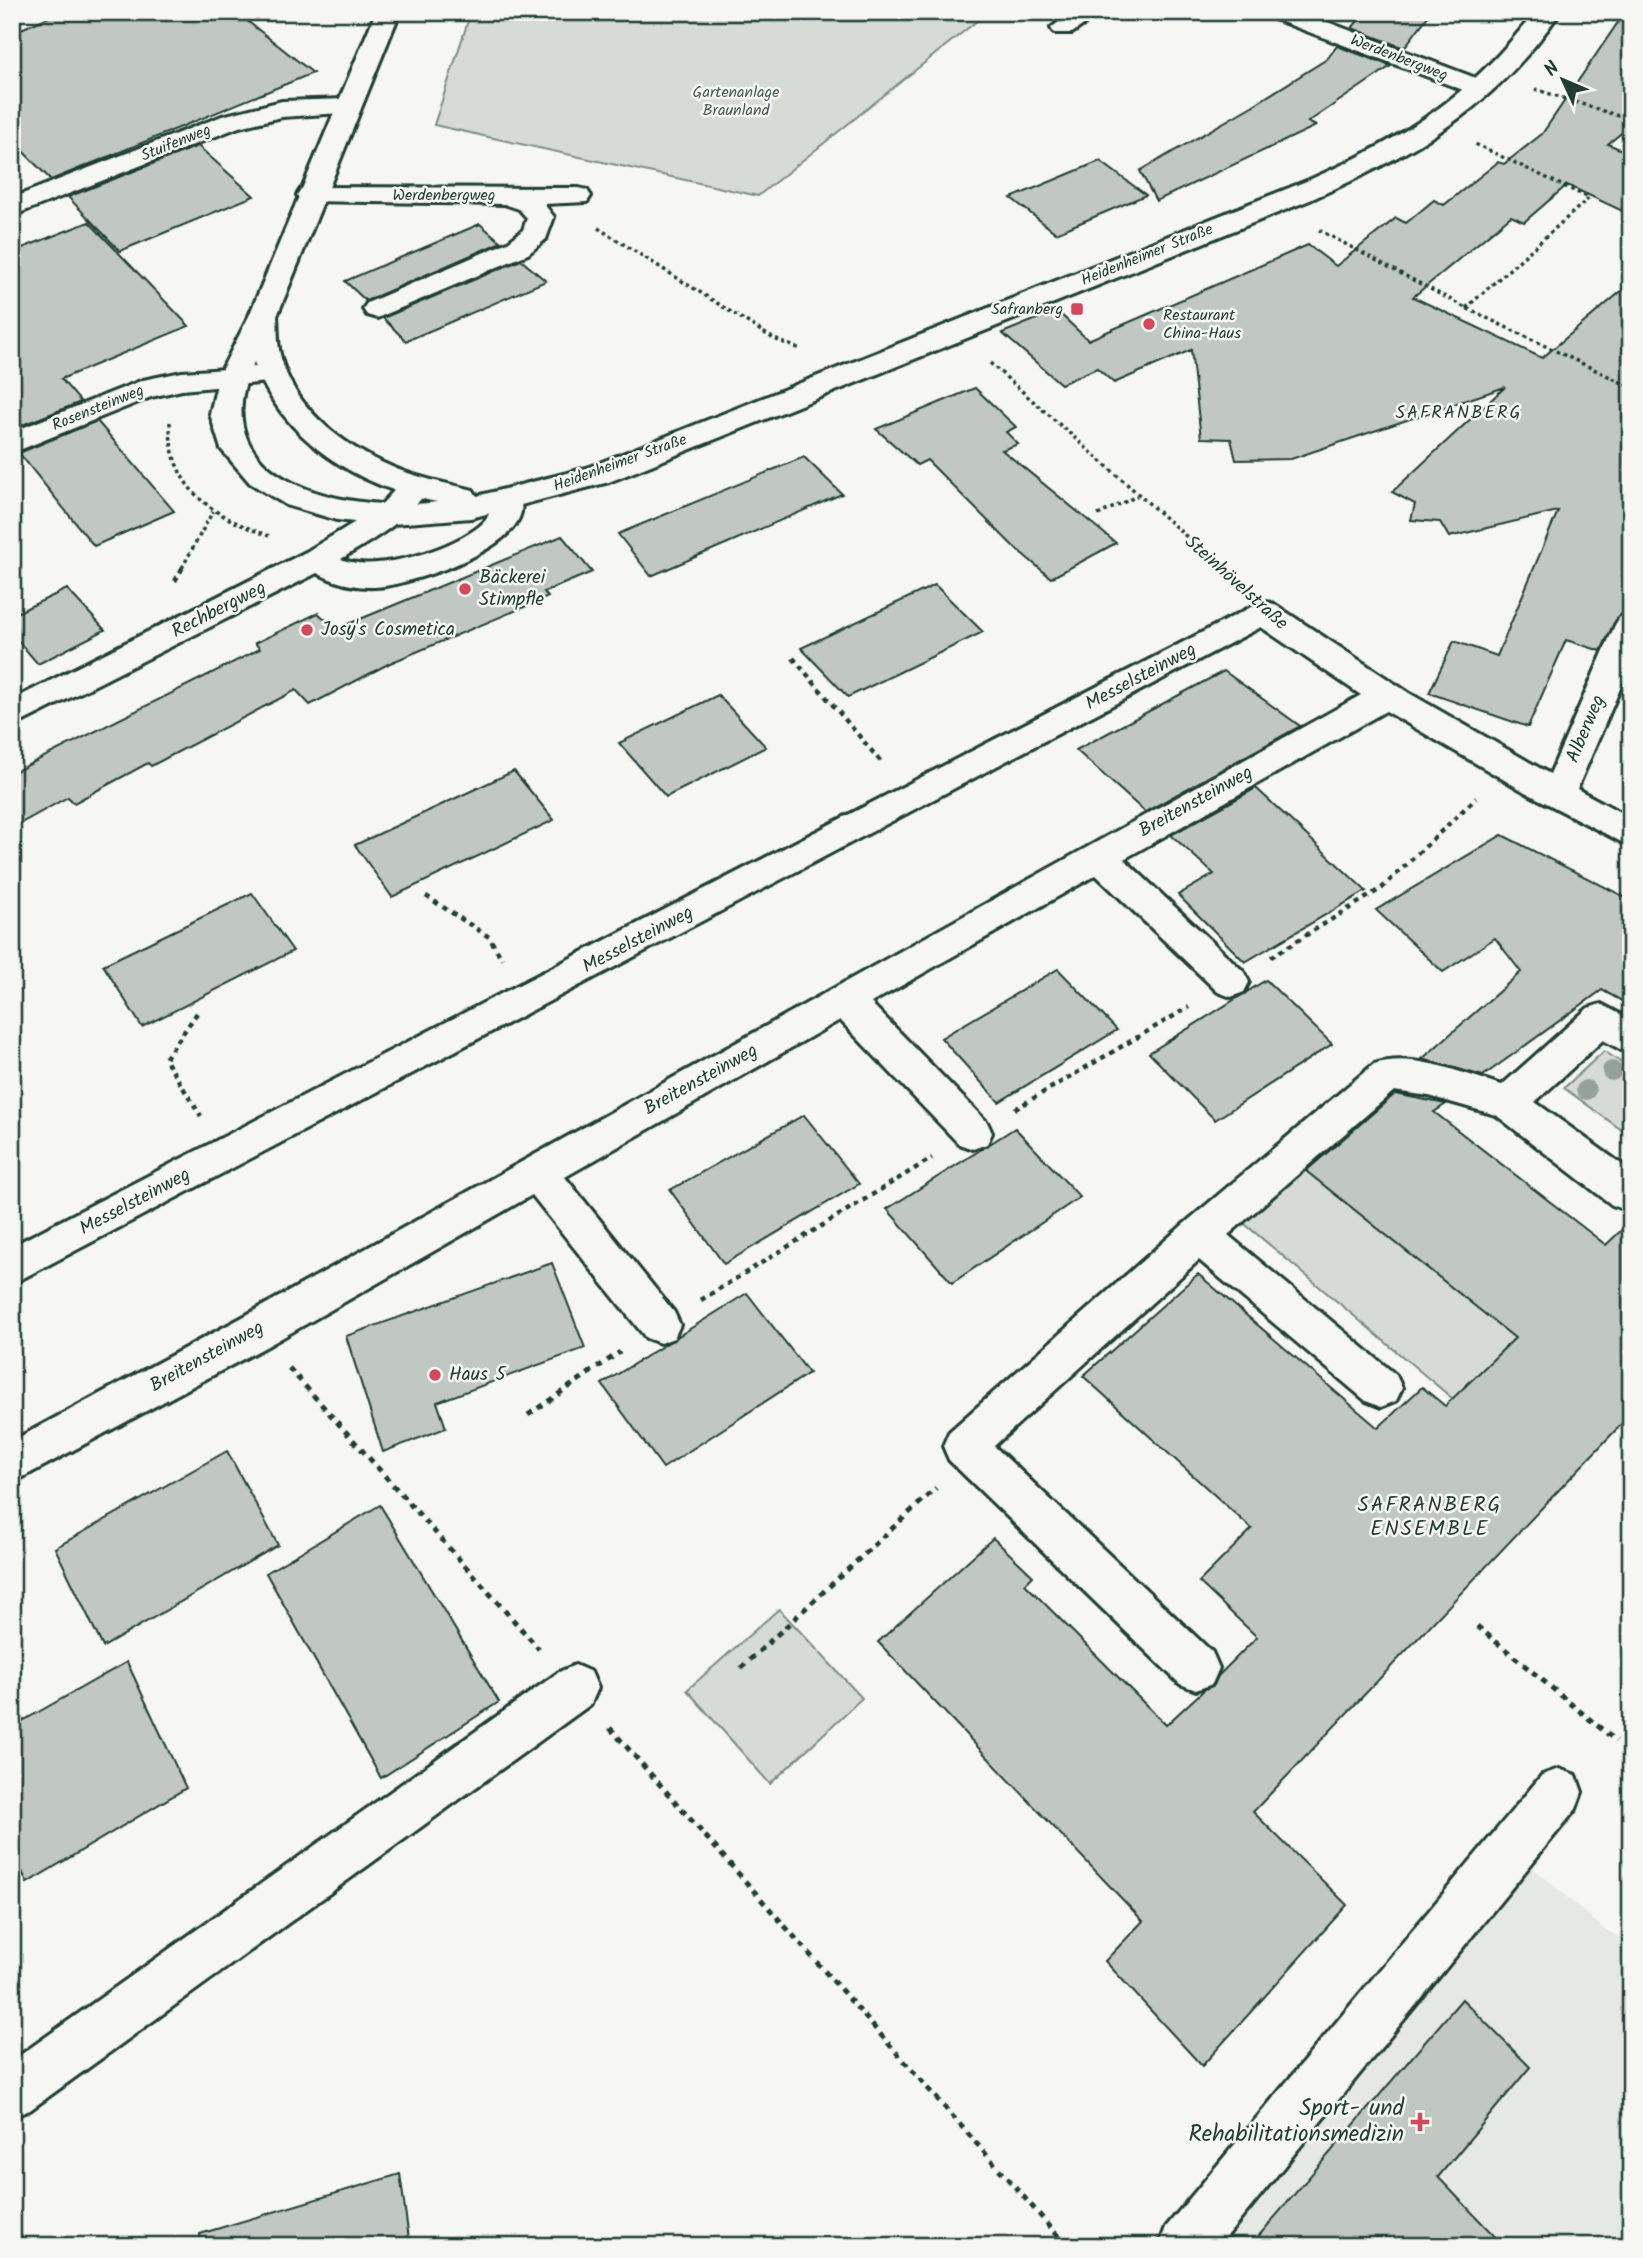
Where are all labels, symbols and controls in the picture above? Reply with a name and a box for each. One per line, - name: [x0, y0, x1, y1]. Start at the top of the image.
- street label: Werdenbergweg: [1347, 28, 1451, 88]
- north arrow: [1528, 46, 1598, 116]
- text: N: [1537, 55, 1567, 84]
- park label: Gartenanlage Braunland: [693, 80, 779, 123]
- street label: Stuifenweg: [137, 118, 215, 168]
- street label: Werdenbergweg: [393, 183, 495, 208]
- street label: Heidenheimer Straße: [1077, 217, 1217, 293]
- place label: Safranberg: [991, 297, 1063, 322]
- marker: Safranberg: [1069, 301, 1085, 317]
- place label: Restaurant China-Haus: [1163, 303, 1241, 346]
- marker: Restaurant China-Haus: [1141, 316, 1157, 332]
- street label: Rosensteinweg: [48, 378, 148, 438]
- district label: SAFRANBERG: [1395, 399, 1523, 428]
- street label: Heidenheimer Straße: [550, 427, 690, 499]
- street label: Steinhövelstraße: [1177, 528, 1295, 638]
- place label: Bäckerei Stimpfle: [479, 563, 547, 615]
- street label: Rechbergweg: [167, 573, 271, 647]
- marker: Bäckerei Stimpfle: [457, 581, 473, 597]
- place label: Josy's Cosmetica: [321, 615, 455, 645]
- marker: Josy's Cosmetica: [299, 622, 315, 638]
- street label: Messelsteinweg: [1080, 635, 1202, 719]
- street label: Alberweg: [1558, 690, 1614, 768]
- street label: Breitensteinweg: [1133, 758, 1259, 846]
- street label: Messelsteinweg: [577, 898, 699, 982]
- street label: Breitensteinweg: [638, 1036, 764, 1124]
- street label: Messelsteinweg: [74, 1160, 196, 1244]
- street label: Breitensteinweg: [144, 1313, 270, 1401]
- place label: Haus 5: [449, 1360, 507, 1390]
- marker: Haus 5: [427, 1367, 443, 1383]
- district label: SAFRANBERG ENSEMBLE: [1358, 1489, 1502, 1546]
- place label: Sport- und Rehabilitationsmedizin: [1188, 2091, 1405, 2153]
- marker: Sport- und Rehabilitationsmedizin: [1410, 2112, 1430, 2132]

